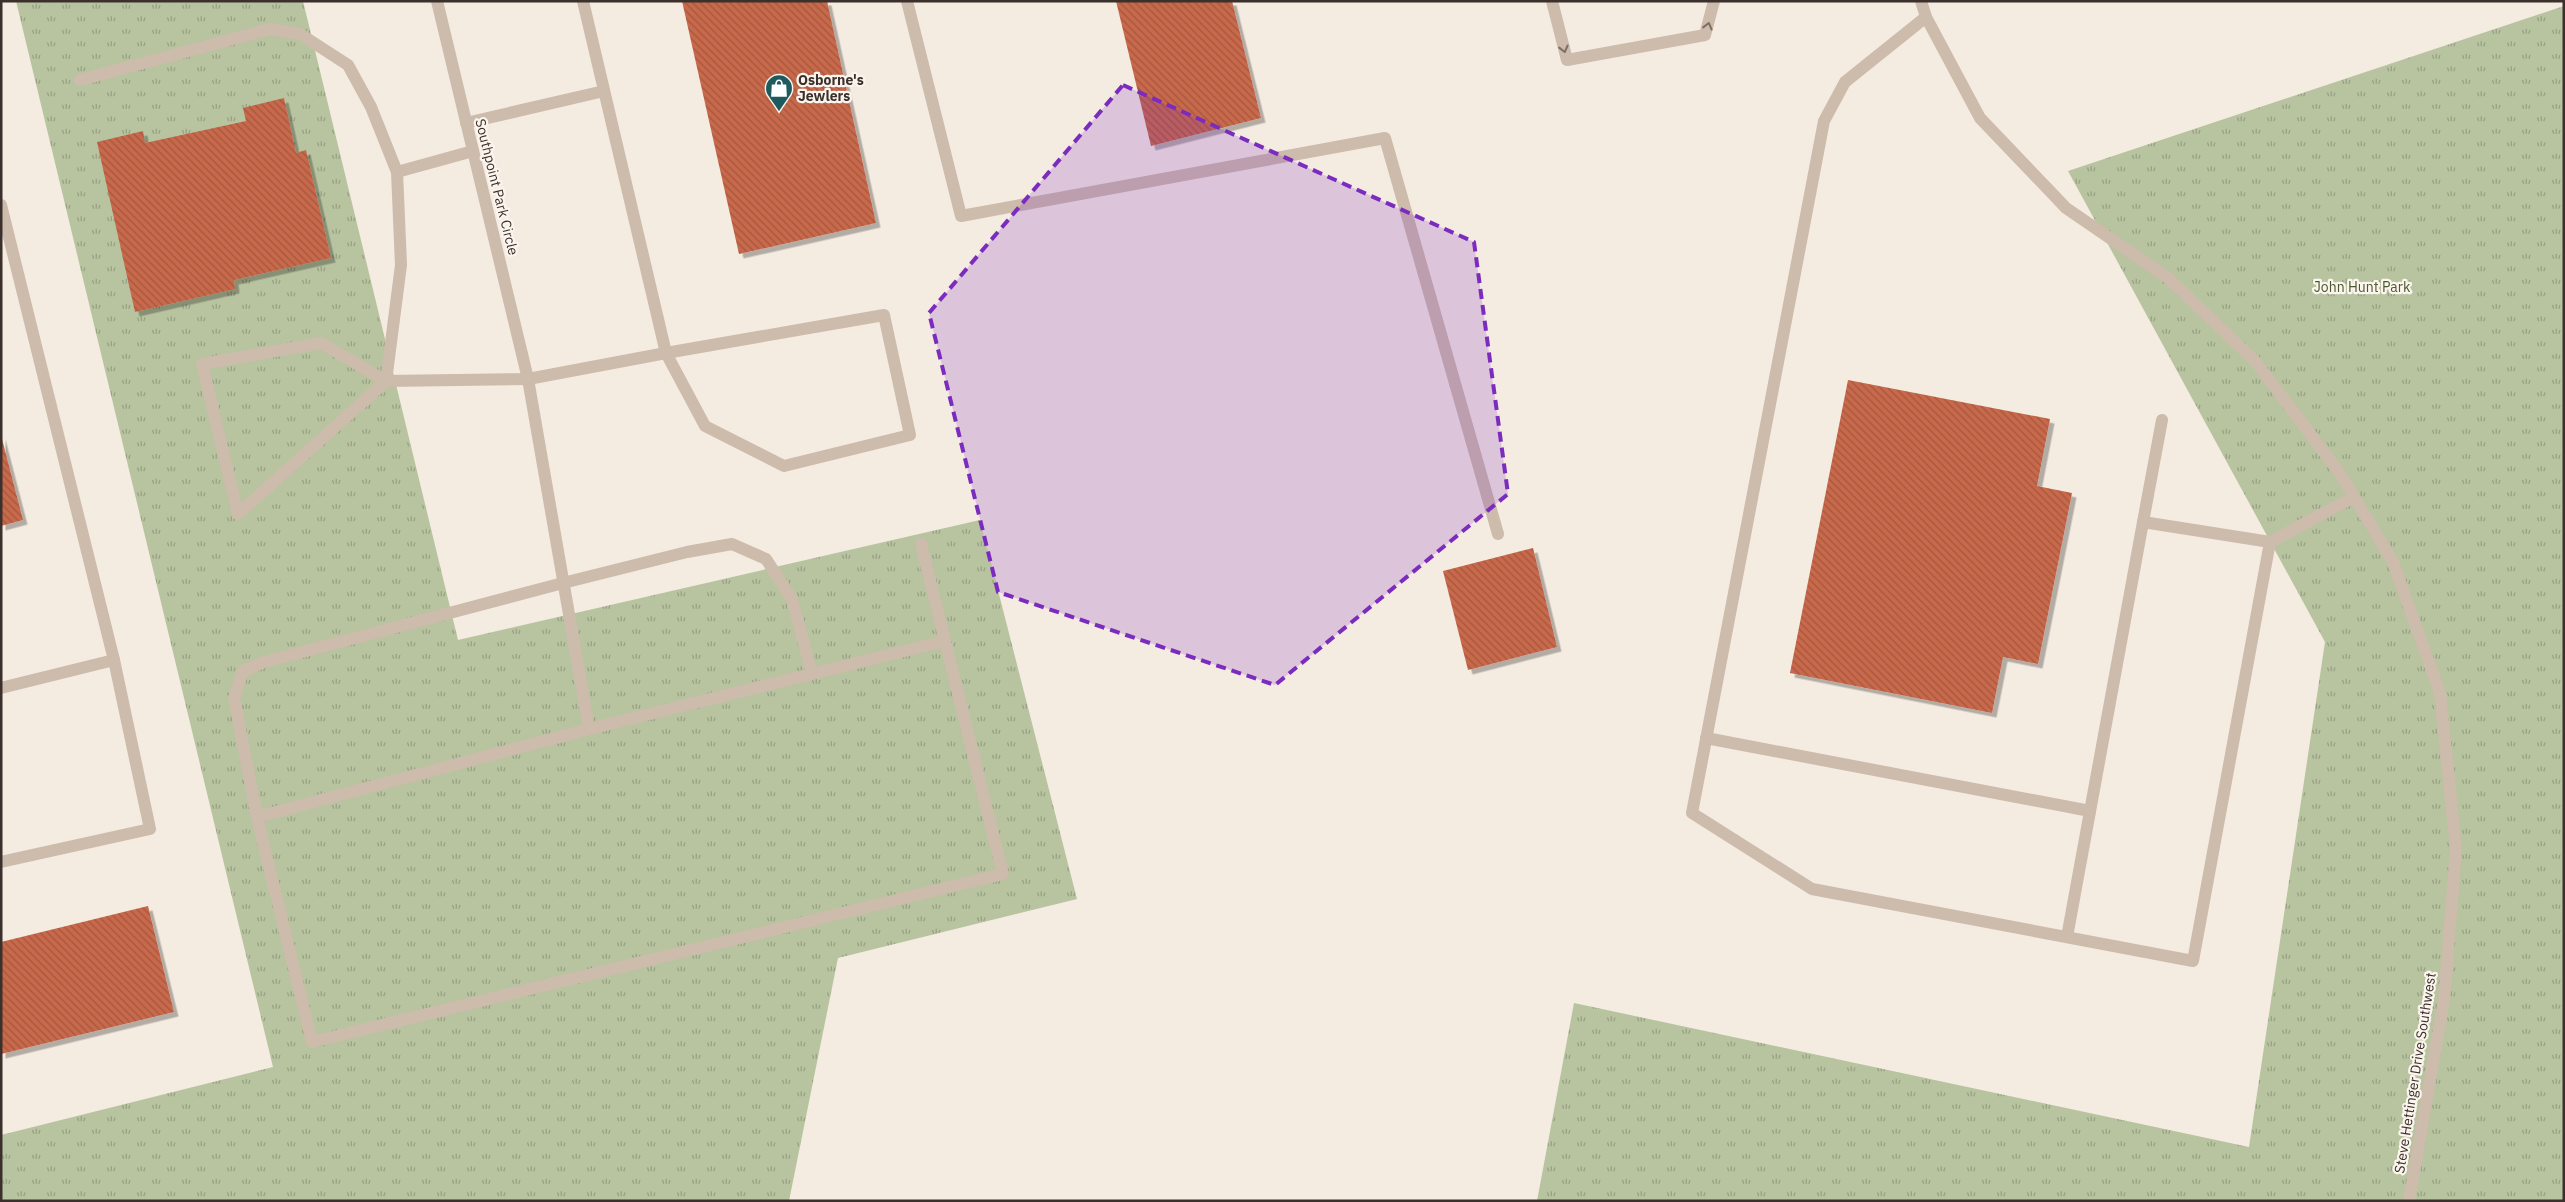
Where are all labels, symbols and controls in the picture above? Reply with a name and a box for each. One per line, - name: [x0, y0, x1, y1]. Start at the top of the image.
- one-way arrow: [1702, 22, 1712, 30]
- one-way arrow: [1558, 44, 1569, 53]
- place label: Osborne's Jewlers: [798, 71, 864, 105]
- shop icon: Osborne's Jewlers: [764, 73, 794, 112]
- street label: Southpoint Park Circle: [471, 117, 523, 257]
- park label: John Hunt Park: [2314, 278, 2411, 296]
- street label: Steve Hettinger Drive Southwest: [2390, 971, 2440, 1175]

